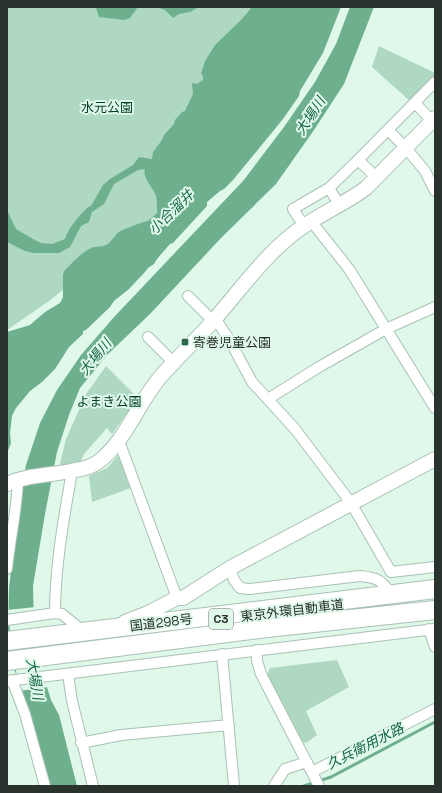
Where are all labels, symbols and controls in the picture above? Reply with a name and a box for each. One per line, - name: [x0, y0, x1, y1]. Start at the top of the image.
- water label: 大場川: [291, 92, 330, 139]
- park label: 水元公園: [81, 99, 133, 116]
- water label: 小合溜井: [145, 185, 199, 238]
- water label: 大場川: [75, 333, 116, 379]
- place label: 寄巻児童公園: [193, 334, 271, 351]
- marker: 寄巻児童公園: [180, 337, 190, 347]
- park label: よまき公園: [76, 393, 142, 410]
- street label: 東京外環自動車道: [239, 596, 345, 625]
- road number: C3: [209, 609, 233, 629]
- street label: 国道298号: [129, 610, 193, 635]
- water label: 大場川: [22, 657, 48, 703]
- water label: 久兵衛用水路: [323, 718, 407, 773]

